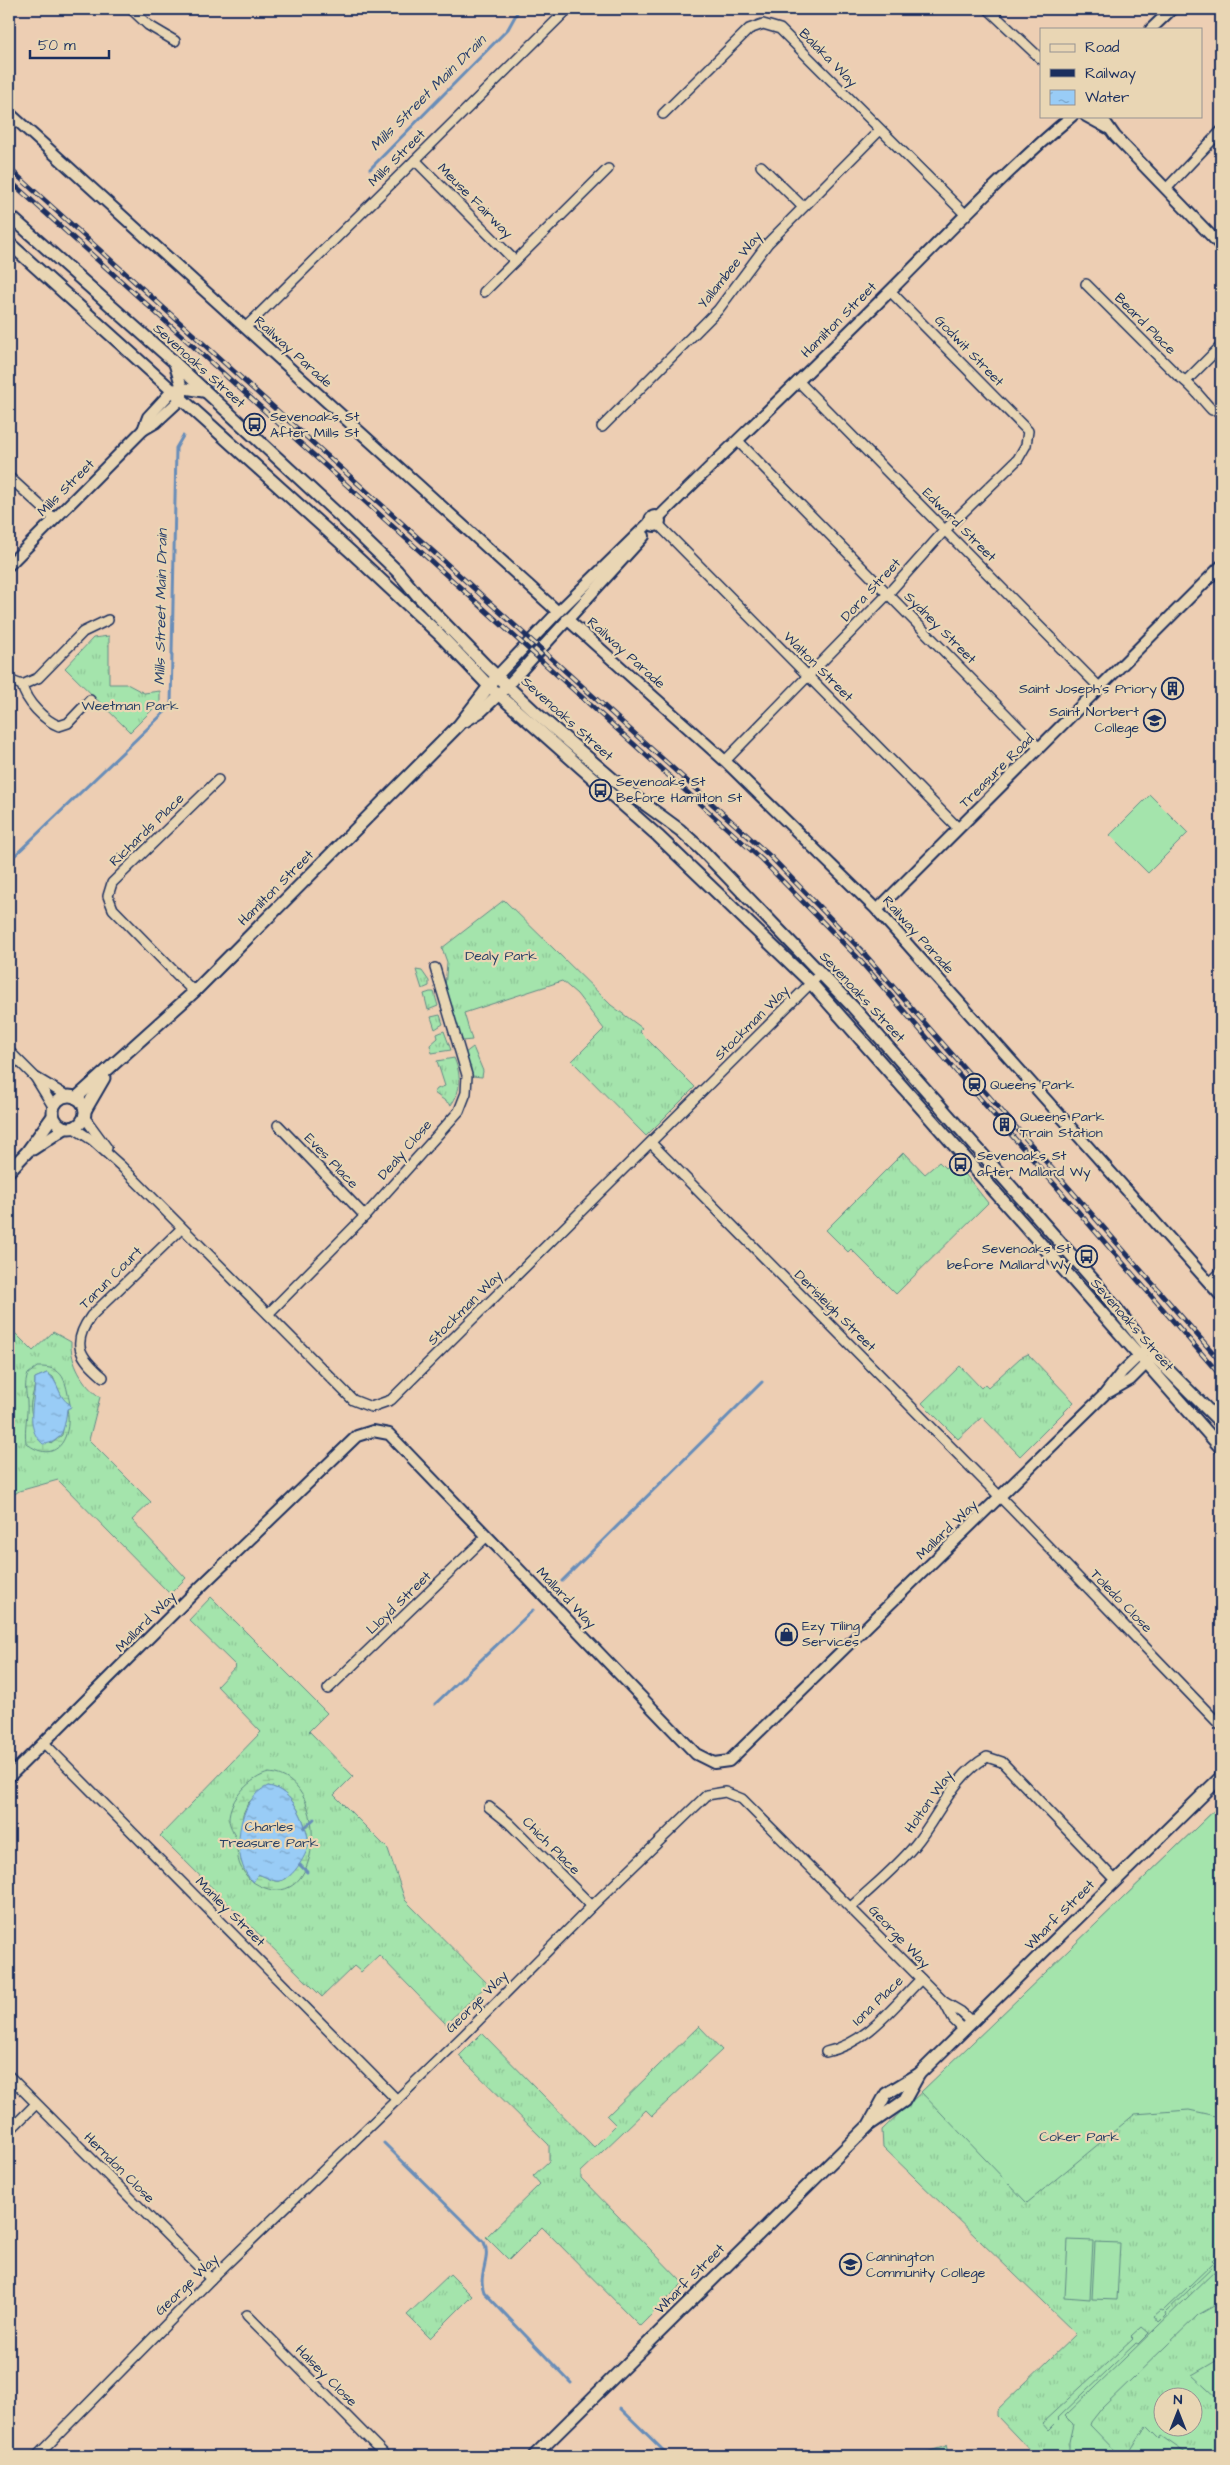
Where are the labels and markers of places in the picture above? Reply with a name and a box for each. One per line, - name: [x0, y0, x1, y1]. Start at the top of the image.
- place label: Sevenoaks St After Mills St: [270, 407, 360, 443]
- bus stop icon: Sevenoaks St After Mills St: [242, 413, 266, 437]
- building icon: Saint Joseph's Priory: [1161, 677, 1185, 701]
- place label: Saint Joseph's Priory: [1019, 679, 1157, 699]
- place label: Saint Norbert College: [1049, 702, 1139, 738]
- school or university icon: Saint Norbert College: [1143, 708, 1167, 732]
- place label: Sevenoaks St Before Hamilton St: [616, 772, 743, 808]
- bus stop icon: Sevenoaks St Before Hamilton St: [588, 778, 612, 802]
- station icon: Queens Park: [962, 1073, 986, 1097]
- place label: Queens Park: [990, 1075, 1075, 1095]
- place label: Queens Park Train Station: [1020, 1107, 1105, 1143]
- building icon: Queens Park Train Station: [992, 1113, 1016, 1137]
- place label: Sevenoaks St after Mallard Wy: [977, 1146, 1091, 1182]
- bus stop icon: Sevenoaks St after Mallard Wy: [949, 1152, 973, 1176]
- place label: Sevenoaks St before Mallard Wy: [947, 1239, 1071, 1275]
- bus stop icon: Sevenoaks St before Mallard Wy: [1075, 1245, 1099, 1269]
- place label: Ezy Tiling Services: [802, 1616, 860, 1652]
- shop icon: Ezy Tiling Services: [774, 1622, 798, 1646]
- place label: Cannington Community College: [866, 2247, 986, 2283]
- school or university icon: Cannington Community College: [838, 2253, 862, 2277]

